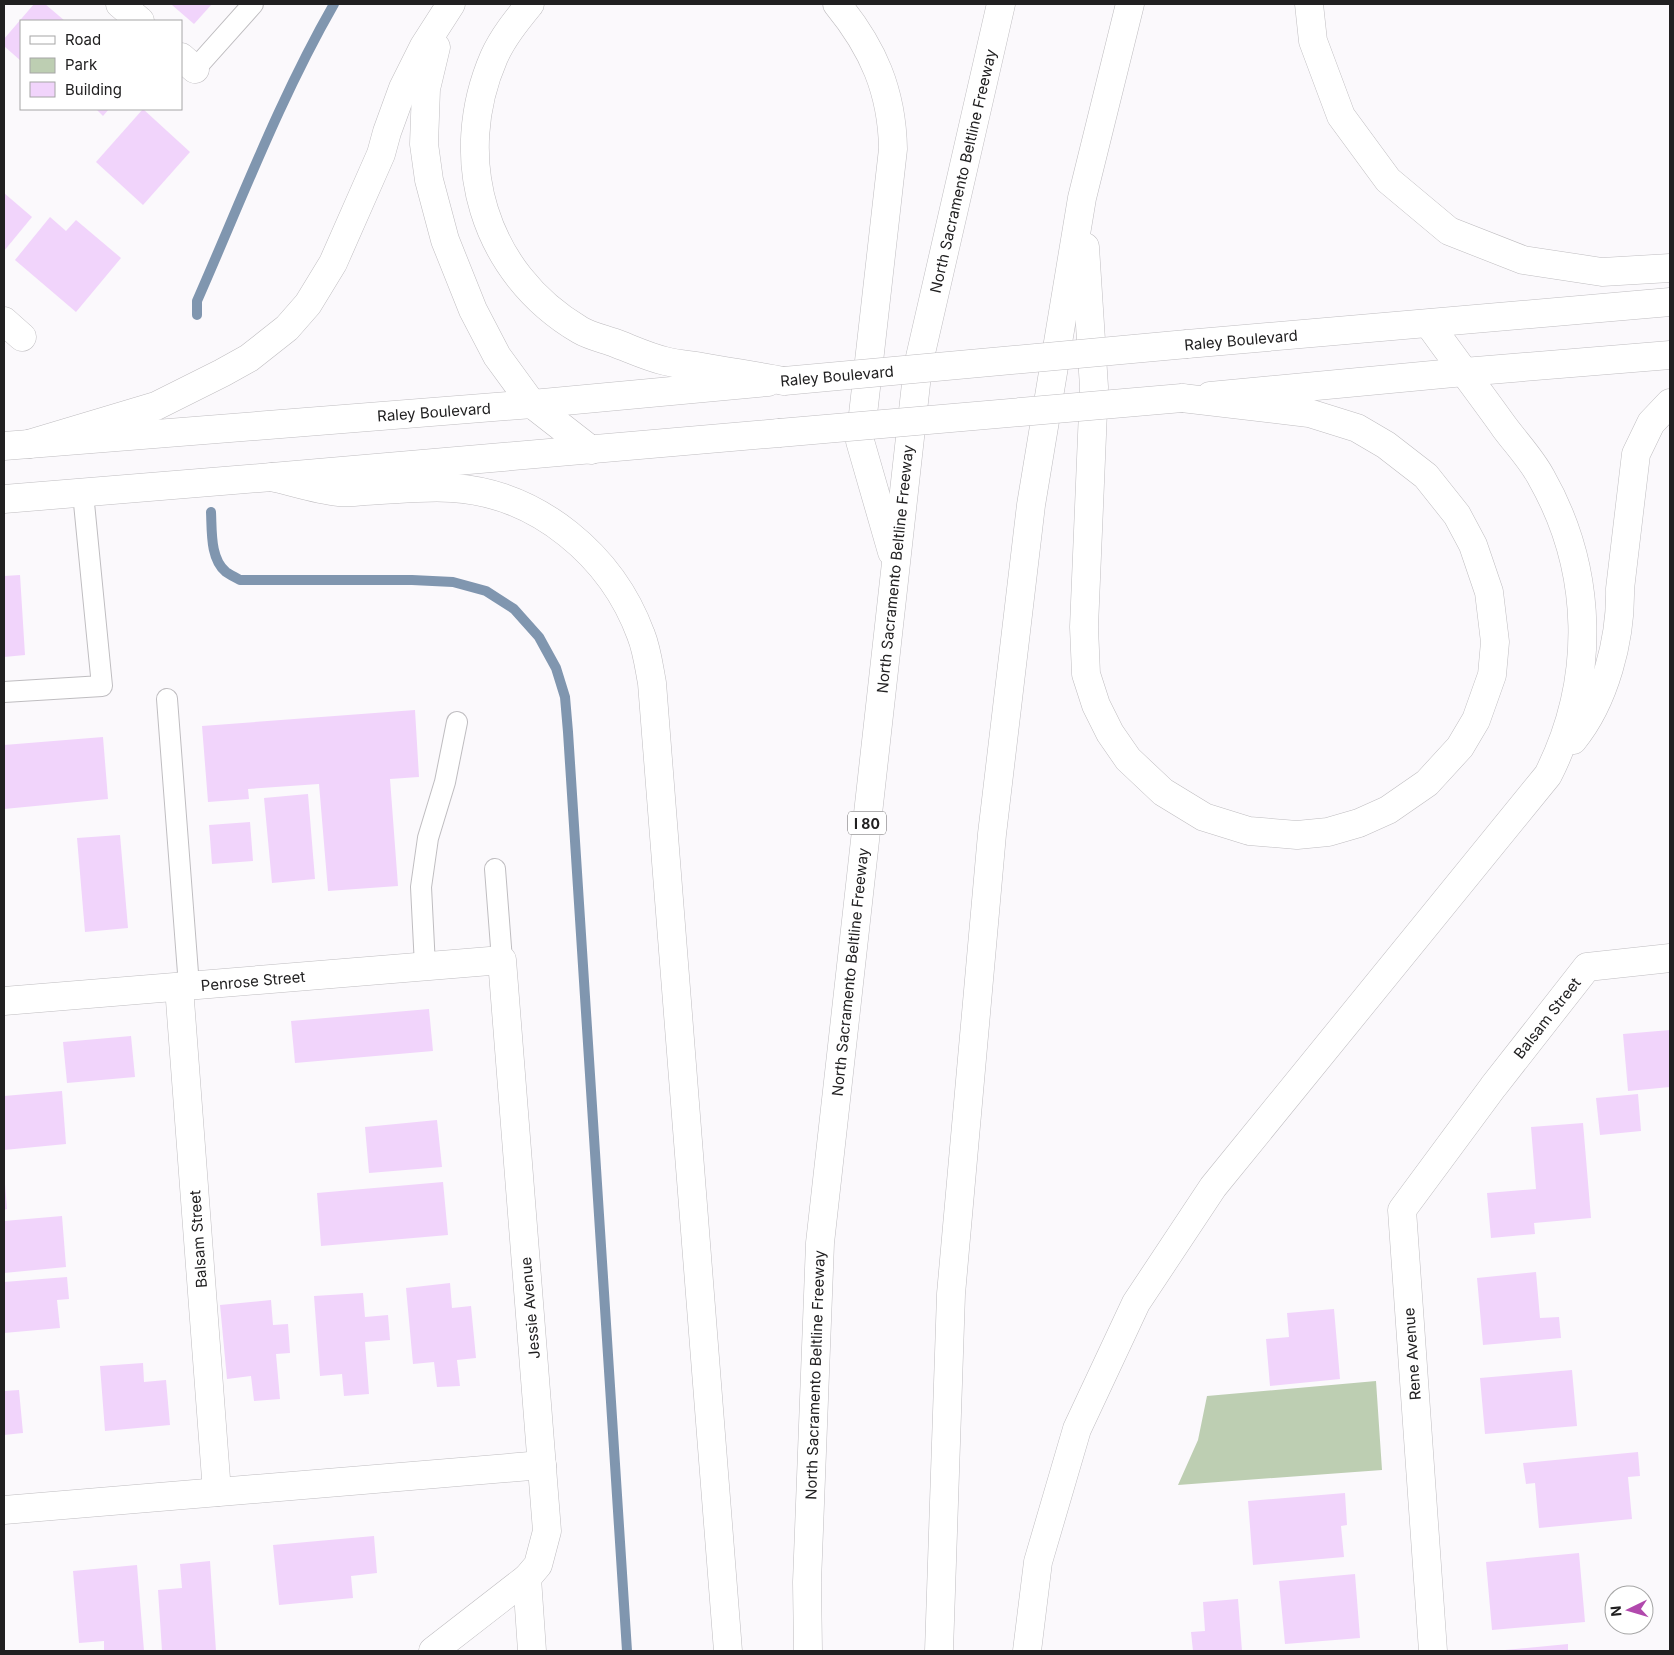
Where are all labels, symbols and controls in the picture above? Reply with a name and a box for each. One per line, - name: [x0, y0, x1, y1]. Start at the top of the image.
- legend: [20, 20, 182, 110]
- text: Road: [65, 30, 101, 49]
- street label: North Sacramento Beltline Freeway: [926, 47, 1000, 295]
- text: Park: [65, 55, 98, 74]
- text: Building: [65, 80, 122, 99]
- street label: Raley Boulevard: [1183, 326, 1299, 354]
- street label: Raley Boulevard: [779, 362, 895, 390]
- street label: Raley Boulevard: [377, 399, 491, 425]
- street label: North Sacramento Beltline Freeway: [872, 443, 918, 694]
- road number: I 80: [848, 811, 886, 834]
- street label: North Sacramento Beltline Freeway: [827, 846, 873, 1097]
- street label: Penrose Street: [200, 967, 306, 995]
- street label: Balsam Street: [1509, 974, 1585, 1062]
- street label: Balsam Street: [185, 1189, 211, 1288]
- street label: North Sacramento Beltline Freeway: [801, 1249, 829, 1500]
- street label: Jessie Avenue: [516, 1256, 544, 1360]
- street label: Rene Avenue: [1399, 1307, 1425, 1401]
- north arrow: [1604, 1585, 1654, 1635]
- text: N: [1607, 1605, 1624, 1617]

